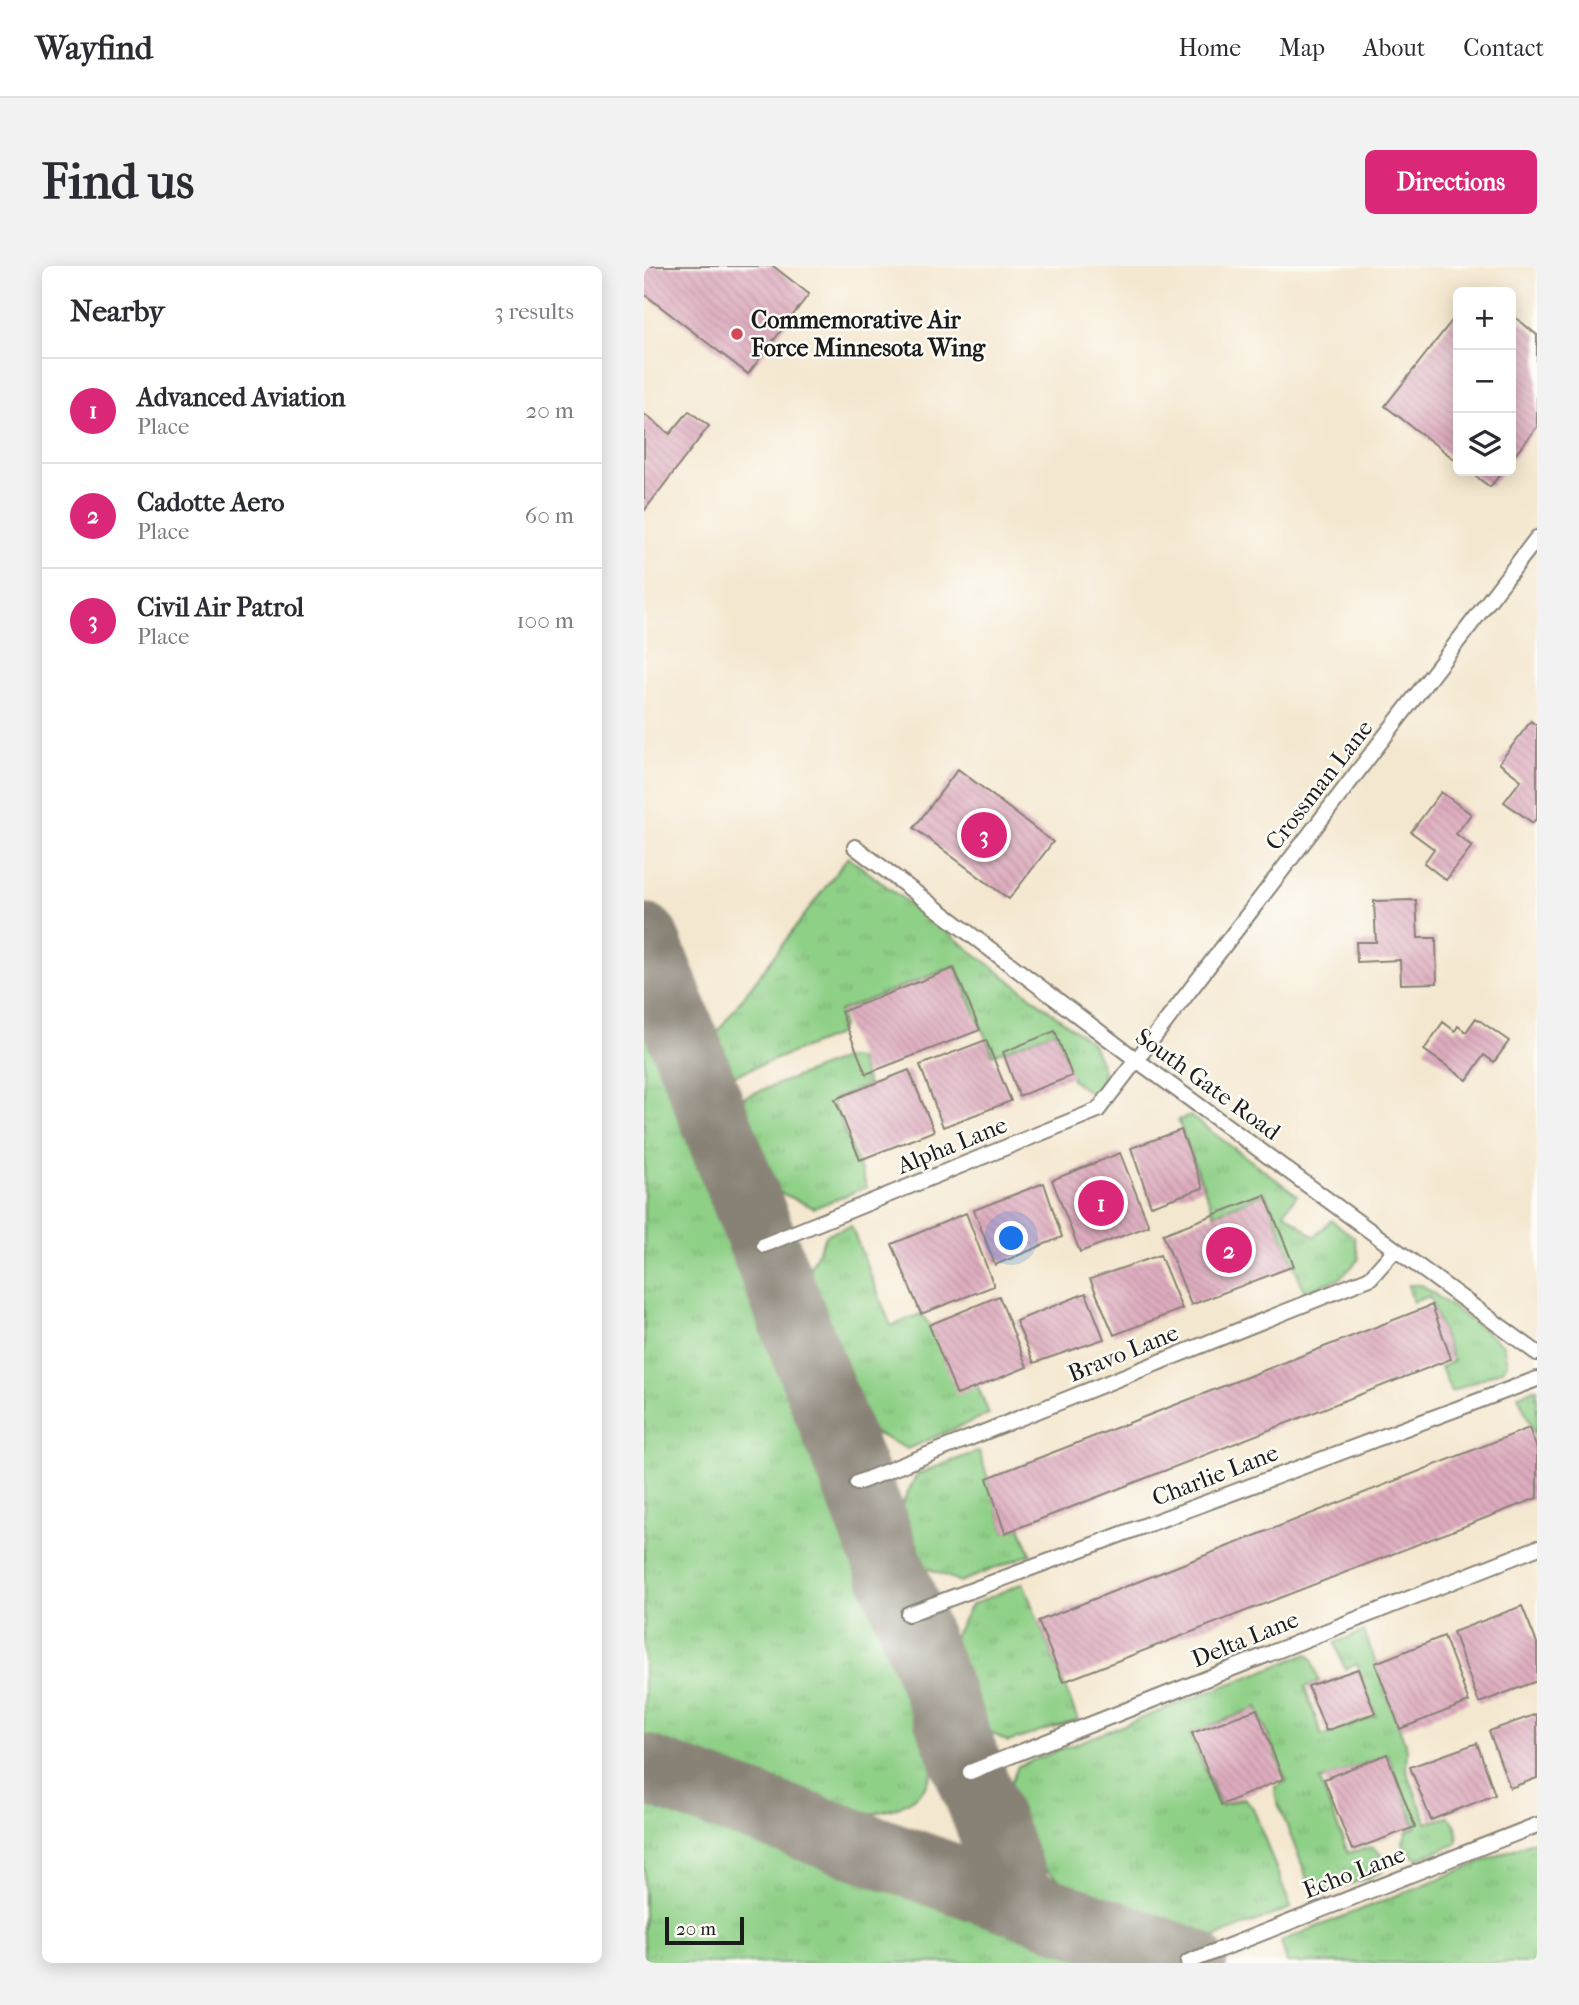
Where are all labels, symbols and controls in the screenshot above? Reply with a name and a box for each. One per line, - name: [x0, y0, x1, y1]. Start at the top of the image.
- text: Wayfind: [35, 29, 153, 68]
- text: Home: [1179, 34, 1241, 62]
- text: Map: [1279, 34, 1325, 62]
- text: About: [1363, 34, 1425, 62]
- text: Contact: [1463, 34, 1544, 62]
- button: Directions: [1365, 150, 1537, 214]
- text: Find us: [42, 153, 194, 211]
- map controls: [1453, 287, 1516, 476]
- button: +: [1453, 287, 1516, 350]
- text: Nearby: [70, 294, 165, 329]
- text: 3 results: [494, 298, 574, 325]
- place label: Commemorative Air Force Minnesota Wing: [750, 306, 986, 362]
- marker: Commemorative Air Force Minnesota Wing: [729, 326, 745, 342]
- button: −: [1453, 350, 1516, 413]
- text: Advanced Aviation: [137, 382, 346, 413]
- text: 1: [89, 397, 97, 424]
- text: 20 m: [525, 397, 574, 424]
- text: Place: [137, 413, 189, 440]
- button: layers: [1453, 413, 1516, 476]
- text: Cadotte Aero: [137, 487, 285, 518]
- text: 2: [87, 502, 99, 529]
- text: 60 m: [525, 502, 574, 529]
- text: Place: [137, 518, 189, 545]
- text: Civil Air Patrol: [137, 592, 304, 623]
- text: 3: [88, 607, 98, 634]
- text: 100 m: [516, 607, 574, 634]
- text: Place: [137, 623, 189, 650]
- street label: Crossman Lane: [1259, 714, 1379, 856]
- pin: 3: [961, 809, 1007, 861]
- street label: South Gate Road: [1130, 1022, 1287, 1146]
- street label: Alpha Lane: [892, 1110, 1011, 1180]
- pin: 1: [1078, 1177, 1124, 1229]
- your location: [994, 1221, 1028, 1255]
- pin: 2: [1206, 1224, 1252, 1276]
- street label: Bravo Lane: [1064, 1318, 1182, 1388]
- street label: Charlie Lane: [1148, 1438, 1282, 1512]
- street label: Delta Lane: [1188, 1605, 1303, 1673]
- street label: Echo Lane: [1299, 1840, 1409, 1904]
- scale bar: [665, 1914, 744, 1946]
- text: 20 m: [676, 1918, 716, 1940]

